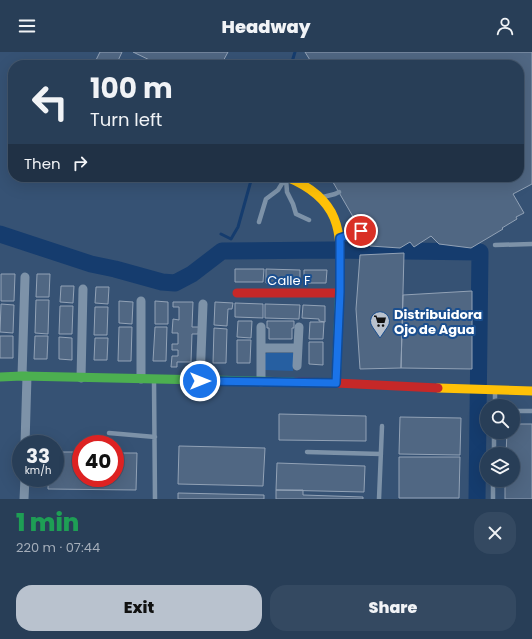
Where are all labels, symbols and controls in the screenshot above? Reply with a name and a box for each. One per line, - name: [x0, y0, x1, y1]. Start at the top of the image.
- text: Headway: [222, 14, 310, 39]
- icon: menu: [16, 15, 38, 37]
- icon: person: [494, 15, 516, 37]
- text: 100 m: [90, 69, 173, 108]
- icon: left: [24, 76, 76, 128]
- text: Turn left: [90, 107, 162, 132]
- icon: right: [69, 152, 91, 174]
- text: Then: [24, 153, 61, 174]
- pin: [344, 214, 378, 248]
- icon: arrive: [350, 220, 372, 242]
- street label: Calle F: [267, 271, 311, 290]
- place label: Distribuidora Ojo de Agua: [394, 305, 482, 339]
- supermarket icon: Distribuidora Ojo de Agua: [369, 310, 391, 338]
- position arrow: [179, 360, 221, 402]
- map controls: [480, 399, 520, 487]
- button: search: [480, 399, 520, 439]
- speed limit sign: 40: [72, 435, 124, 487]
- text: 33: [26, 442, 50, 470]
- button: layers: [480, 447, 520, 487]
- text: km/h: [25, 463, 51, 478]
- text: 1 min: [16, 506, 79, 539]
- button: close: [474, 512, 516, 554]
- text: 220 m · 07:44: [16, 538, 100, 557]
- button: Exit: [16, 585, 262, 631]
- button: Share: [270, 585, 516, 631]

